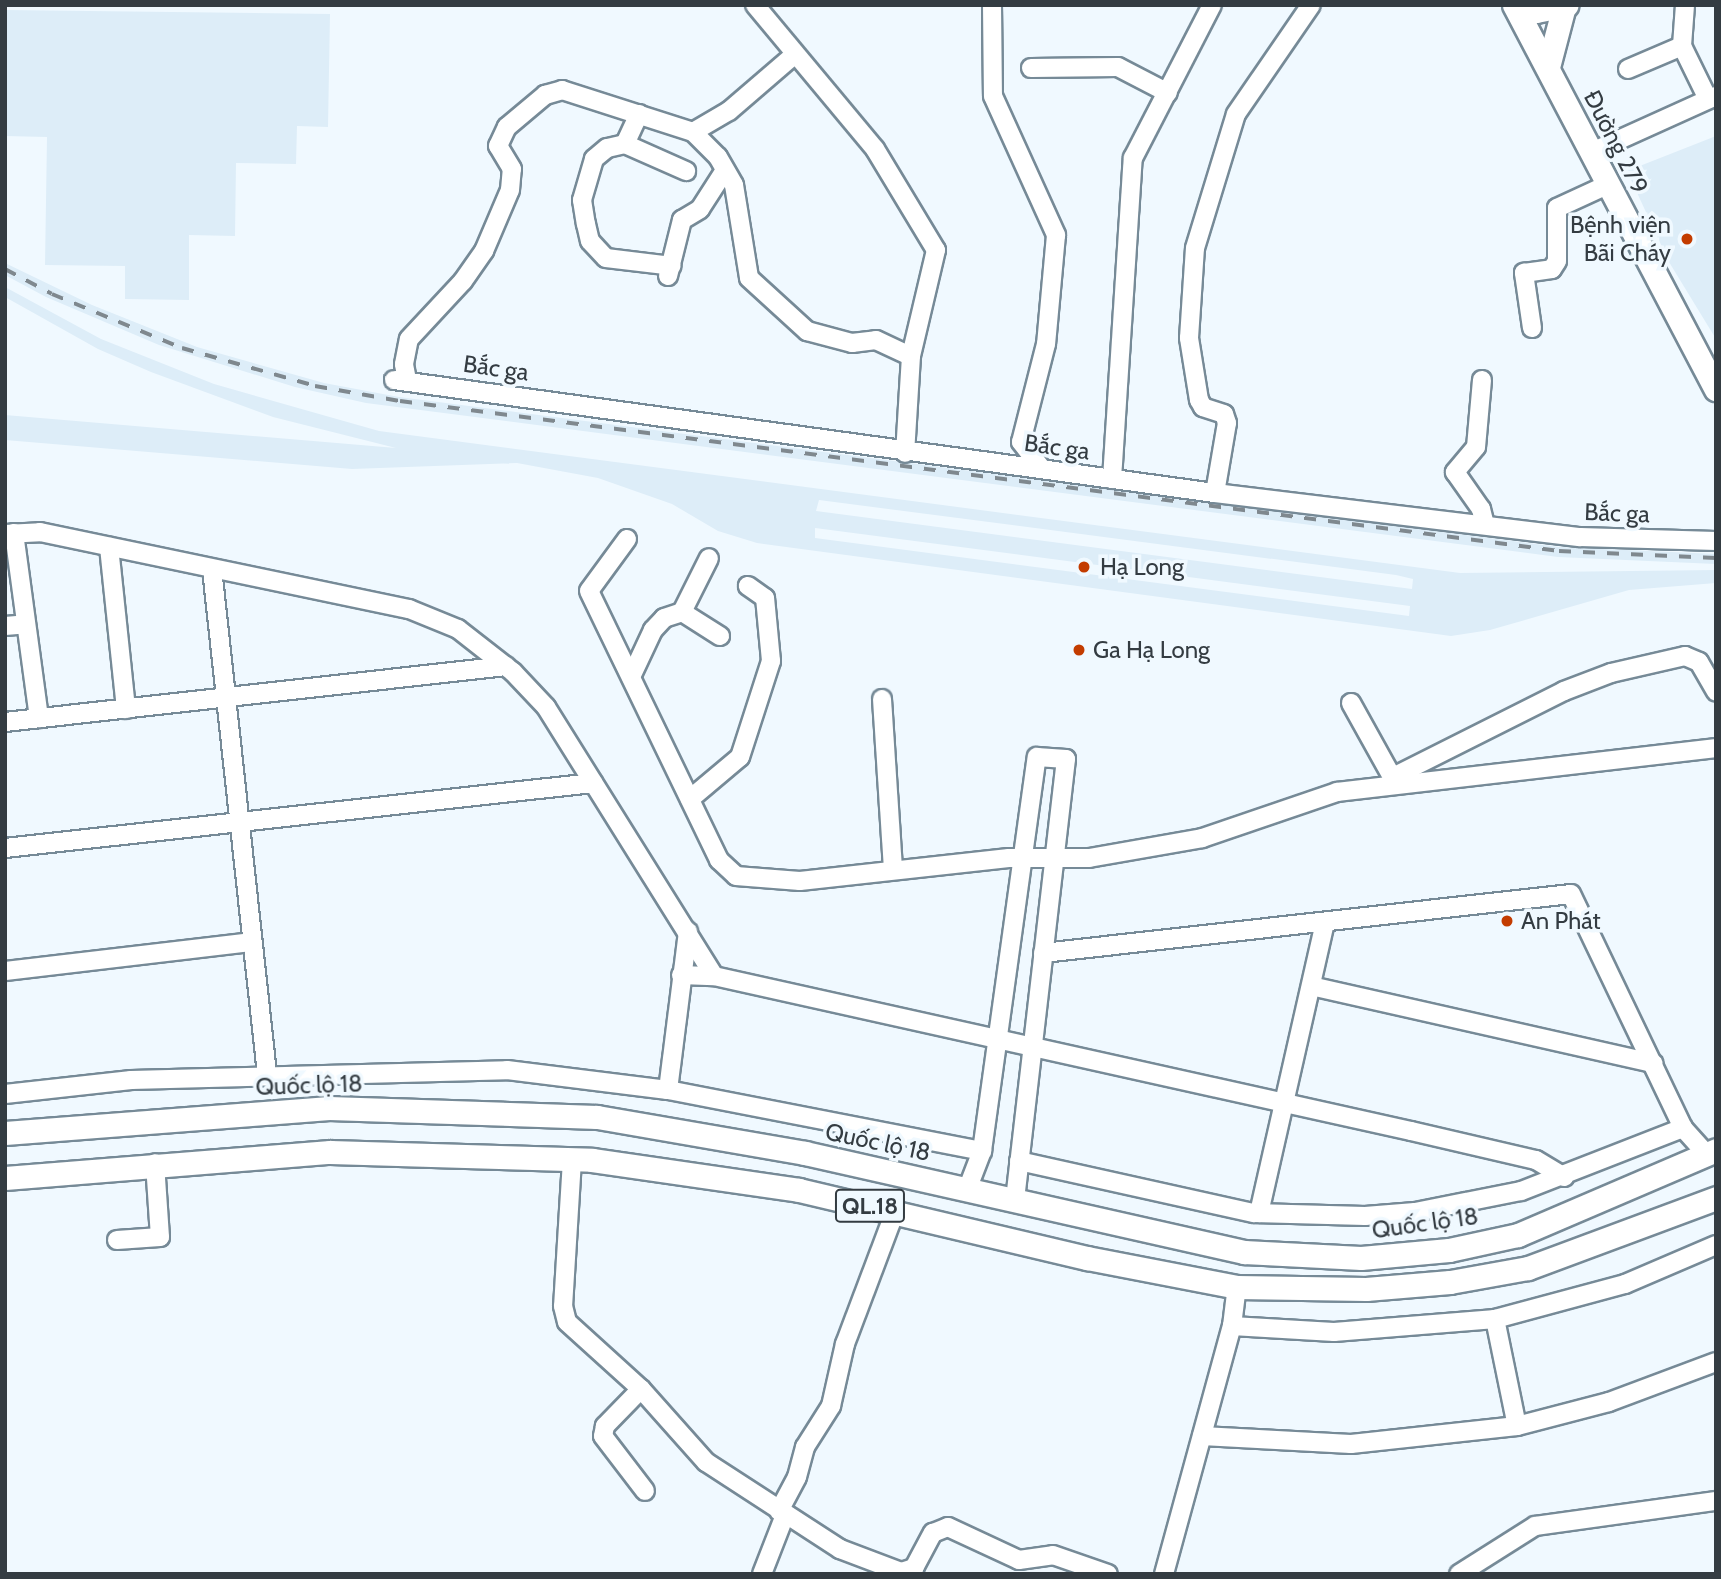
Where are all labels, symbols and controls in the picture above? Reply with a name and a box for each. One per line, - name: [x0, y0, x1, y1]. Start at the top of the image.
- street label: Đường 279: [1578, 85, 1654, 199]
- place label: Bệnh viện Bãi Cháy: [1570, 211, 1671, 267]
- marker: Bệnh viện Bãi Cháy: [1677, 229, 1697, 249]
- street label: Bắc ga: [462, 349, 530, 387]
- street label: Bắc ga: [1023, 428, 1091, 466]
- street label: Bắc ga: [1584, 497, 1650, 529]
- place label: Hạ Long: [1100, 553, 1184, 581]
- marker: Hạ Long: [1074, 557, 1094, 577]
- place label: Ga Hạ Long: [1093, 636, 1210, 664]
- marker: Ga Hạ Long: [1071, 642, 1087, 658]
- place label: An Phát: [1521, 907, 1601, 935]
- marker: An Phát: [1499, 913, 1515, 929]
- street label: Quốc lộ 18: [255, 1069, 363, 1101]
- street label: Quốc lộ 18: [823, 1117, 933, 1167]
- road number: QL.18: [833, 1186, 907, 1226]
- street label: Quốc lộ 18: [1370, 1201, 1480, 1245]

